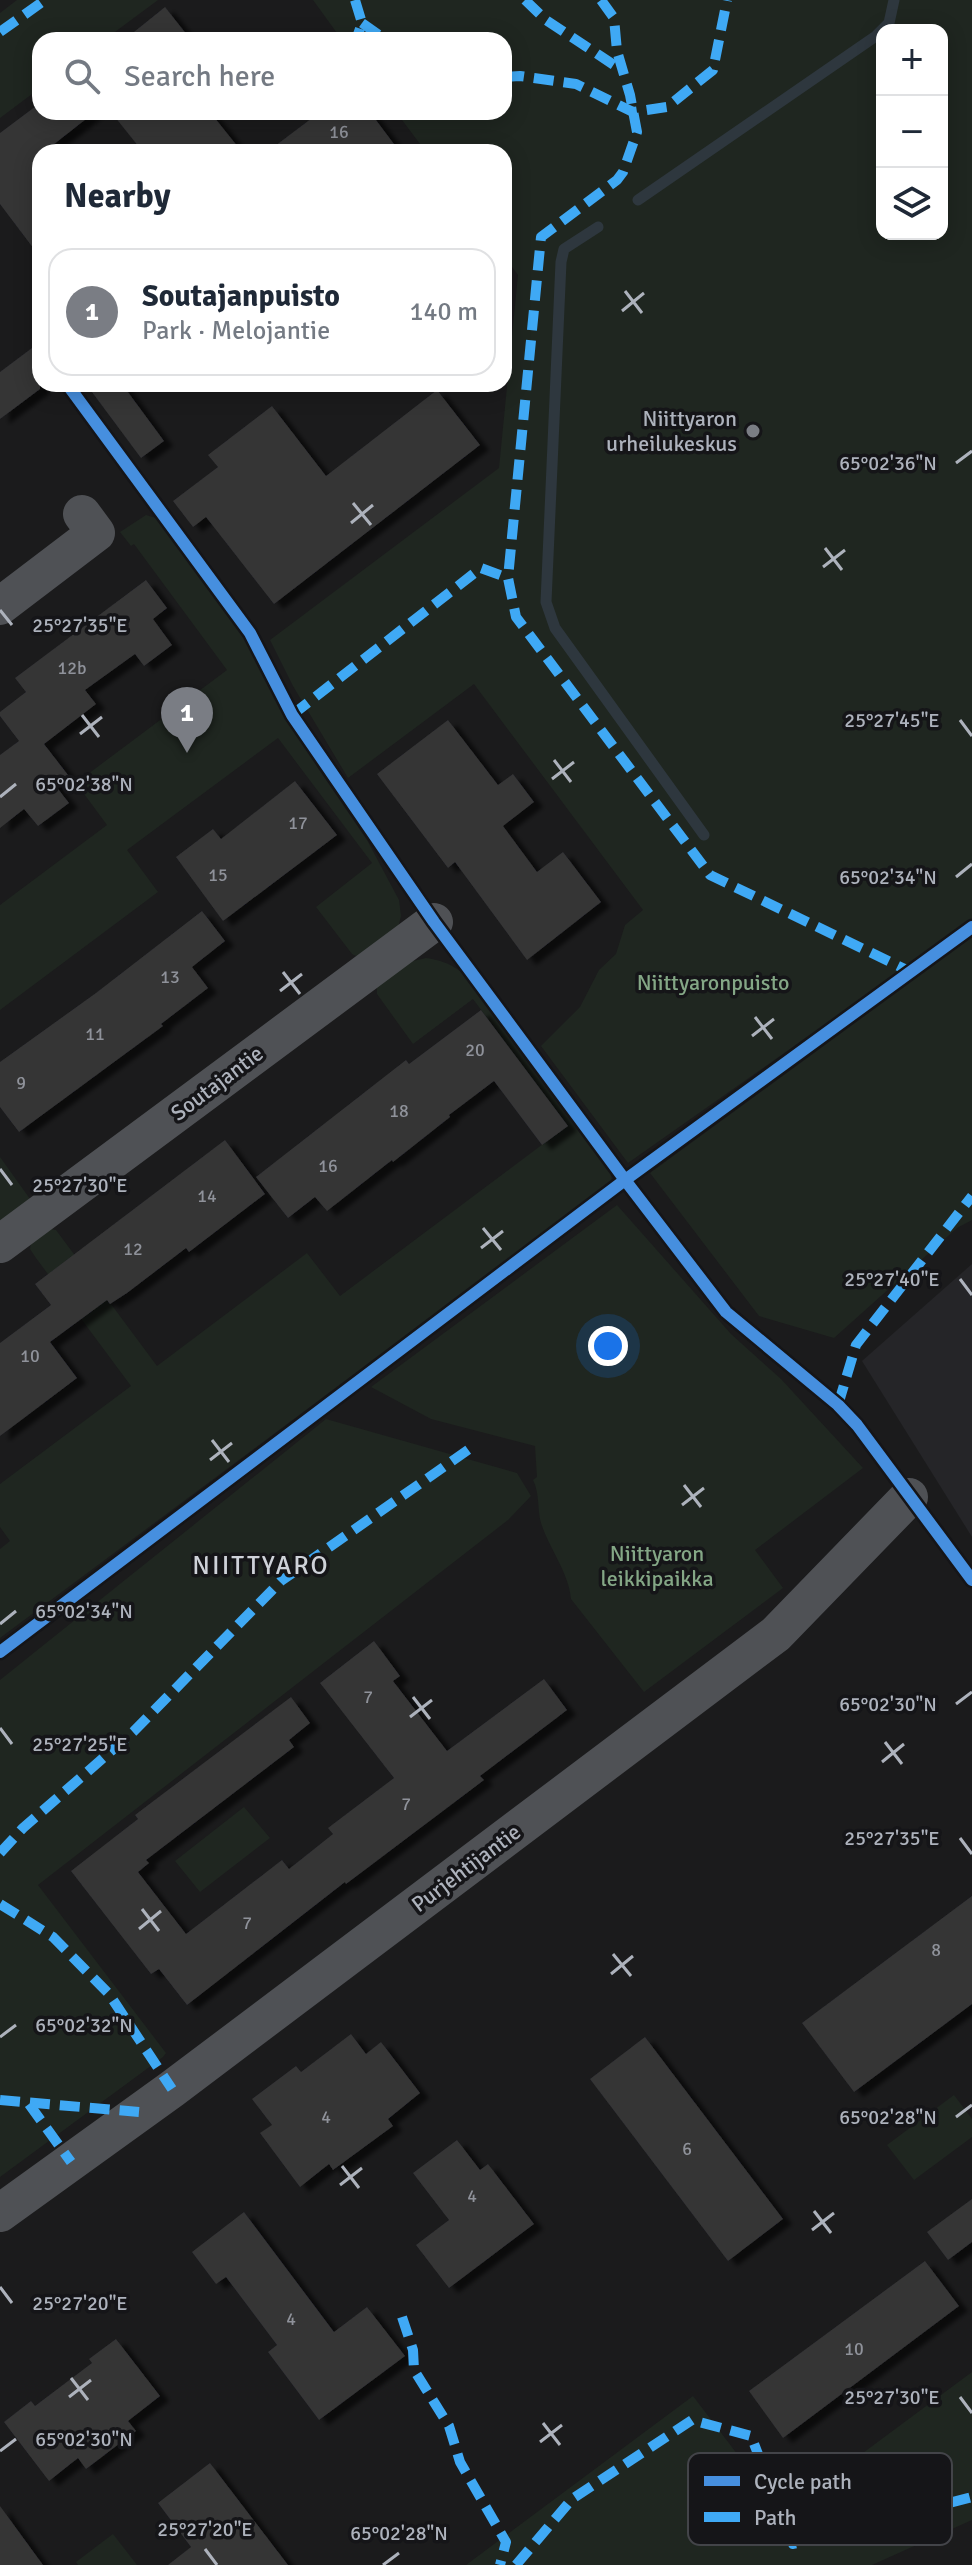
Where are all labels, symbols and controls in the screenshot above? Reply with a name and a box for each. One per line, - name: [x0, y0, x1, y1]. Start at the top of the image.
- map controls: [876, 24, 948, 240]
- button: +: [876, 24, 948, 96]
- search box: [32, 32, 512, 120]
- icon: search: [60, 54, 104, 98]
- text: Search here: [124, 58, 275, 95]
- button: −: [876, 96, 948, 168]
- house number: 16: [329, 121, 349, 143]
- button: layers: [876, 168, 948, 240]
- text: Nearby: [64, 175, 171, 217]
- text: Soutajanpuisto: [142, 278, 340, 315]
- text: 1: [85, 296, 99, 328]
- text: 140 m: [409, 296, 478, 328]
- text: Park · Melojantie: [142, 315, 330, 347]
- place label: Niittyaron urheilukeskus: [606, 405, 737, 457]
- marker: Niittyaron urheilukeskus: [744, 422, 762, 440]
- text: 65°02'36"N: [839, 451, 937, 476]
- text: 25°27'35"E: [32, 613, 128, 638]
- house number: 12b: [58, 657, 86, 679]
- pin: 1: [161, 687, 213, 753]
- text: 25°27'45"E: [844, 708, 940, 733]
- text: 65°02'38"N: [35, 772, 133, 797]
- house number: 17: [288, 812, 308, 834]
- house number: 15: [208, 864, 228, 886]
- text: 65°02'34"N: [839, 865, 937, 890]
- house number: 13: [160, 966, 180, 988]
- park label: Niittyaronpuisto: [637, 969, 789, 996]
- house number: 11: [85, 1023, 105, 1045]
- house number: 20: [465, 1039, 485, 1061]
- street label: Soutajantie: [165, 1040, 269, 1126]
- house number: 9: [16, 1072, 26, 1094]
- house number: 18: [389, 1100, 409, 1122]
- house number: 16: [318, 1155, 338, 1177]
- text: 25°27'30"E: [32, 1173, 128, 1198]
- house number: 14: [197, 1185, 217, 1207]
- house number: 12: [123, 1238, 143, 1260]
- text: 25°27'40"E: [844, 1267, 940, 1292]
- your location: [588, 1326, 628, 1366]
- house number: 10: [20, 1345, 40, 1367]
- park label: Niittyaron leikkipaikka: [600, 1540, 714, 1592]
- district label: NIITTYARO: [192, 1550, 330, 1582]
- text: 65°02'34"N: [35, 1599, 133, 1624]
- house number: 7: [363, 1686, 373, 1708]
- text: 65°02'30"N: [839, 1692, 937, 1717]
- text: 25°27'25"E: [32, 1732, 128, 1757]
- house number: 7: [401, 1793, 411, 1815]
- street label: Purjehtijantie: [406, 1818, 526, 1918]
- text: 25°27'35"E: [844, 1826, 940, 1851]
- house number: 7: [242, 1912, 252, 1934]
- house number: 8: [931, 1939, 941, 1961]
- text: 65°02'32"N: [35, 2013, 133, 2038]
- text: 65°02'28"N: [839, 2105, 937, 2130]
- house number: 4: [321, 2106, 331, 2128]
- house number: 6: [682, 2138, 692, 2160]
- house number: 4: [467, 2185, 477, 2207]
- text: 25°27'20"E: [32, 2291, 128, 2316]
- house number: 4: [286, 2308, 296, 2330]
- house number: 10: [844, 2338, 864, 2360]
- text: 25°27'30"E: [844, 2385, 940, 2410]
- text: 65°02'30"N: [35, 2427, 133, 2452]
- legend: [688, 2453, 952, 2545]
- text: Cycle path: [754, 2468, 852, 2495]
- text: Path: [754, 2504, 797, 2531]
- text: 25°27'20"E: [157, 2517, 253, 2542]
- text: 65°02'28"N: [350, 2521, 448, 2546]

